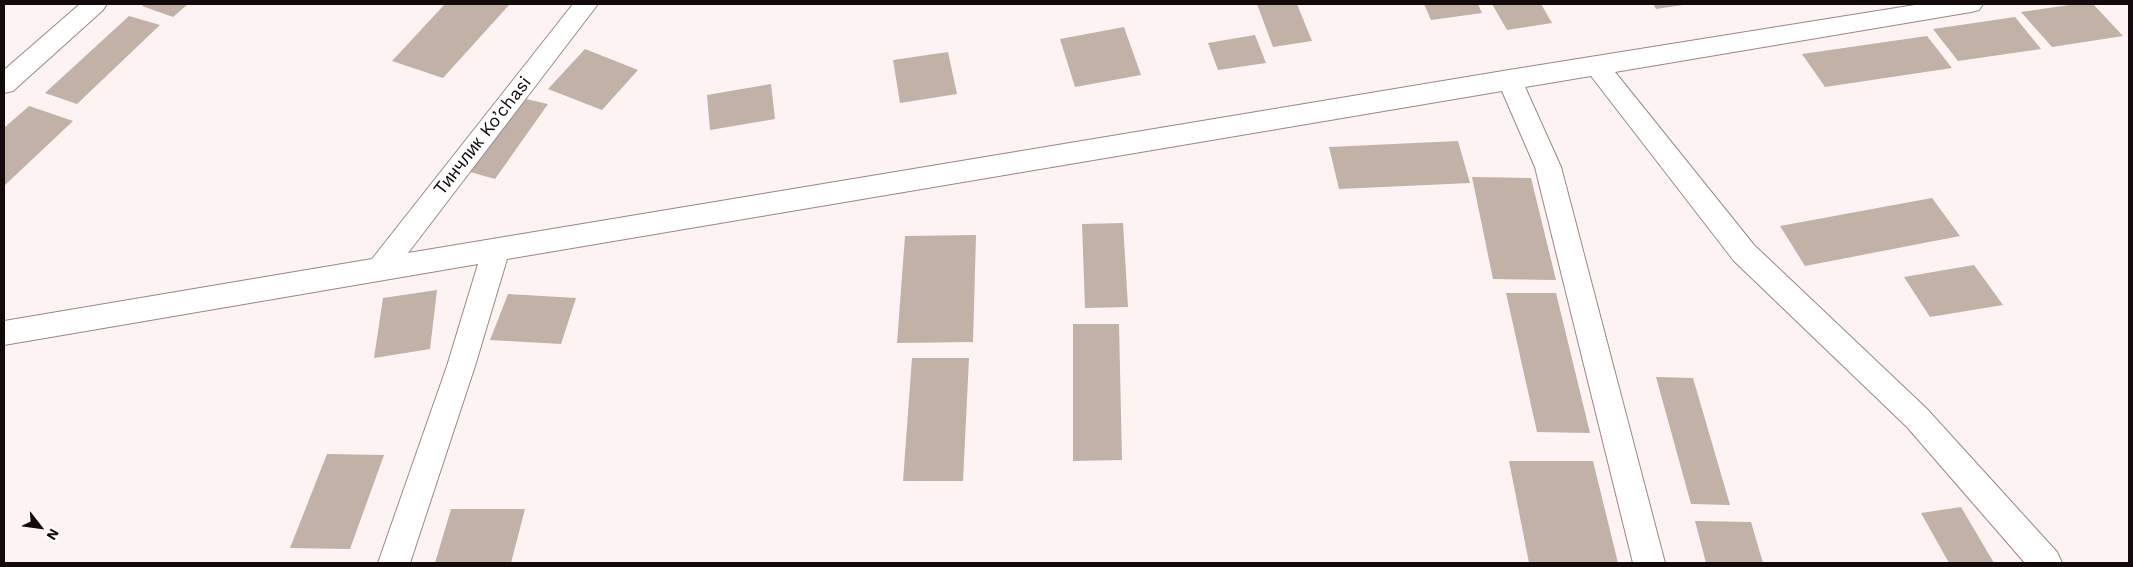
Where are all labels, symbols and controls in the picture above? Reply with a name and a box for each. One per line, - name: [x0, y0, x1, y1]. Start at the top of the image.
- street label: Тинчлик Ko’chasi: [430, 72, 536, 200]
- north arrow: [15, 502, 65, 552]
- text: N: [43, 526, 63, 543]

